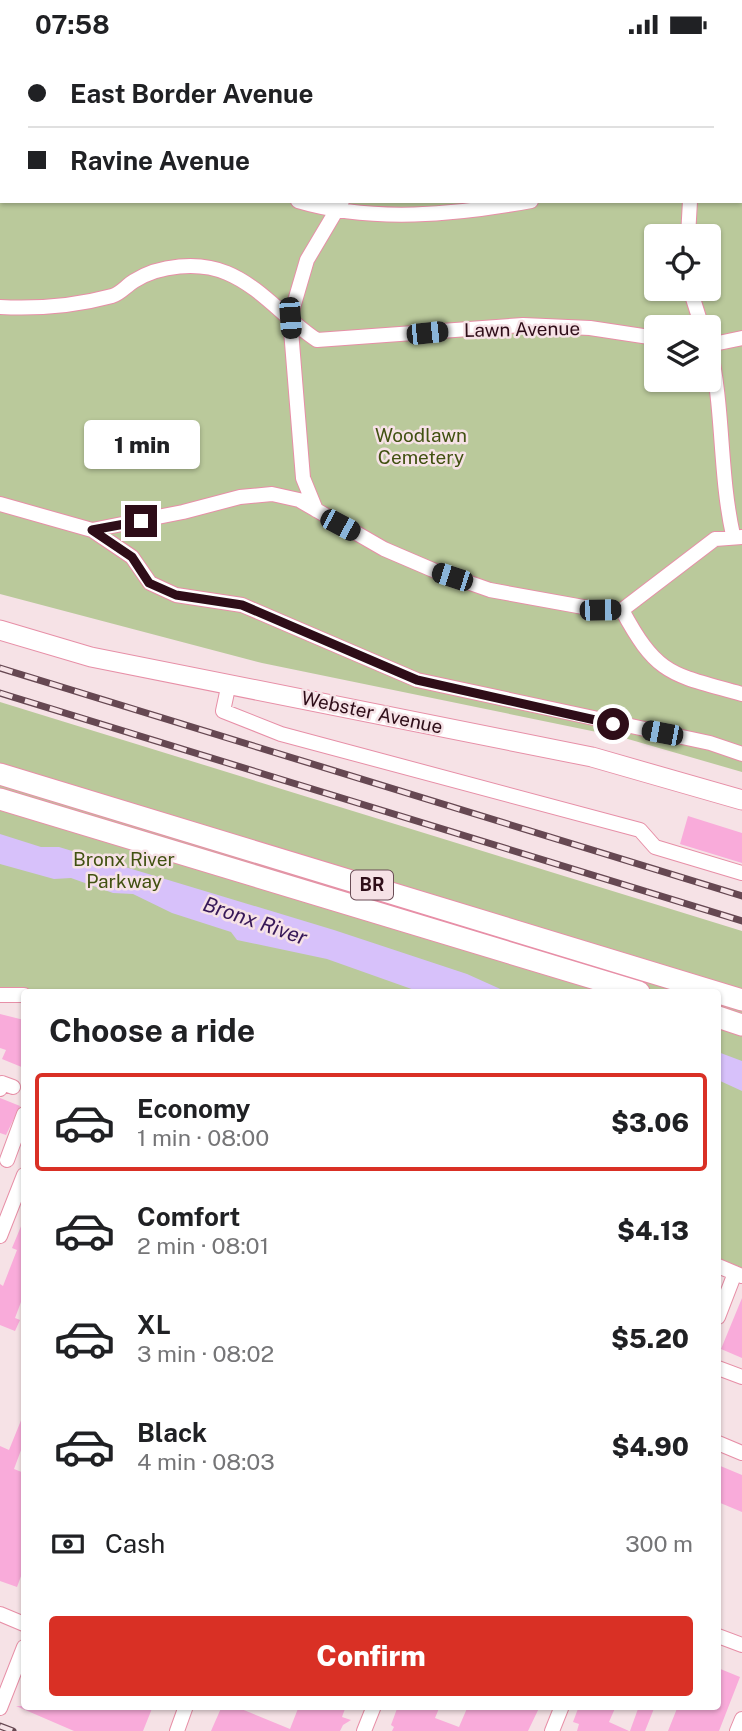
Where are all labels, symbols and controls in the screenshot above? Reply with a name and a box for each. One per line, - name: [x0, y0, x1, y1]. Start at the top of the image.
- text: 07:58: [35, 9, 110, 40]
- text: East Border Avenue: [70, 78, 313, 109]
- text: Ravine Avenue: [70, 145, 250, 176]
- map controls: [644, 224, 721, 392]
- button: locate: [644, 224, 721, 301]
- car: [279, 296, 302, 340]
- button: layers: [644, 315, 721, 392]
- street label: Lawn Avenue: [464, 317, 580, 341]
- car: [406, 320, 449, 346]
- callout: 1 min: [83, 419, 199, 469]
- park label: Woodlawn Cemetery: [375, 424, 467, 468]
- text: 1 min: [114, 431, 170, 458]
- route end: [125, 505, 157, 537]
- car: [317, 506, 364, 544]
- car: [429, 561, 476, 593]
- car: [579, 599, 622, 621]
- street label: Webster Avenue: [299, 686, 445, 738]
- route start: [597, 708, 629, 740]
- car: [640, 719, 685, 747]
- park label: Bronx River Parkway: [73, 848, 175, 892]
- road number: BR: [351, 871, 393, 899]
- water label: Bronx River: [200, 891, 312, 950]
- text: Choose a ride: [49, 1012, 255, 1049]
- icon: car: [53, 1091, 116, 1154]
- text: Economy: [137, 1093, 250, 1124]
- text: $3.06: [611, 1107, 689, 1138]
- text: 1 min · 08:00: [137, 1124, 269, 1151]
- icon: car: [53, 1199, 116, 1262]
- text: Comfort: [137, 1201, 240, 1232]
- text: $4.13: [617, 1215, 689, 1246]
- text: 2 min · 08:01: [137, 1232, 269, 1259]
- icon: car: [53, 1307, 116, 1370]
- text: XL: [137, 1309, 171, 1340]
- text: $5.20: [611, 1323, 689, 1354]
- text: 3 min · 08:02: [137, 1340, 274, 1367]
- icon: car: [53, 1415, 116, 1478]
- text: Black: [137, 1417, 207, 1448]
- text: $4.90: [611, 1431, 689, 1462]
- text: 4 min · 08:03: [137, 1448, 275, 1475]
- icon: cash: [49, 1525, 87, 1563]
- text: Cash: [105, 1528, 165, 1559]
- text: 300 m: [625, 1530, 693, 1557]
- button: Confirm: [49, 1616, 693, 1696]

